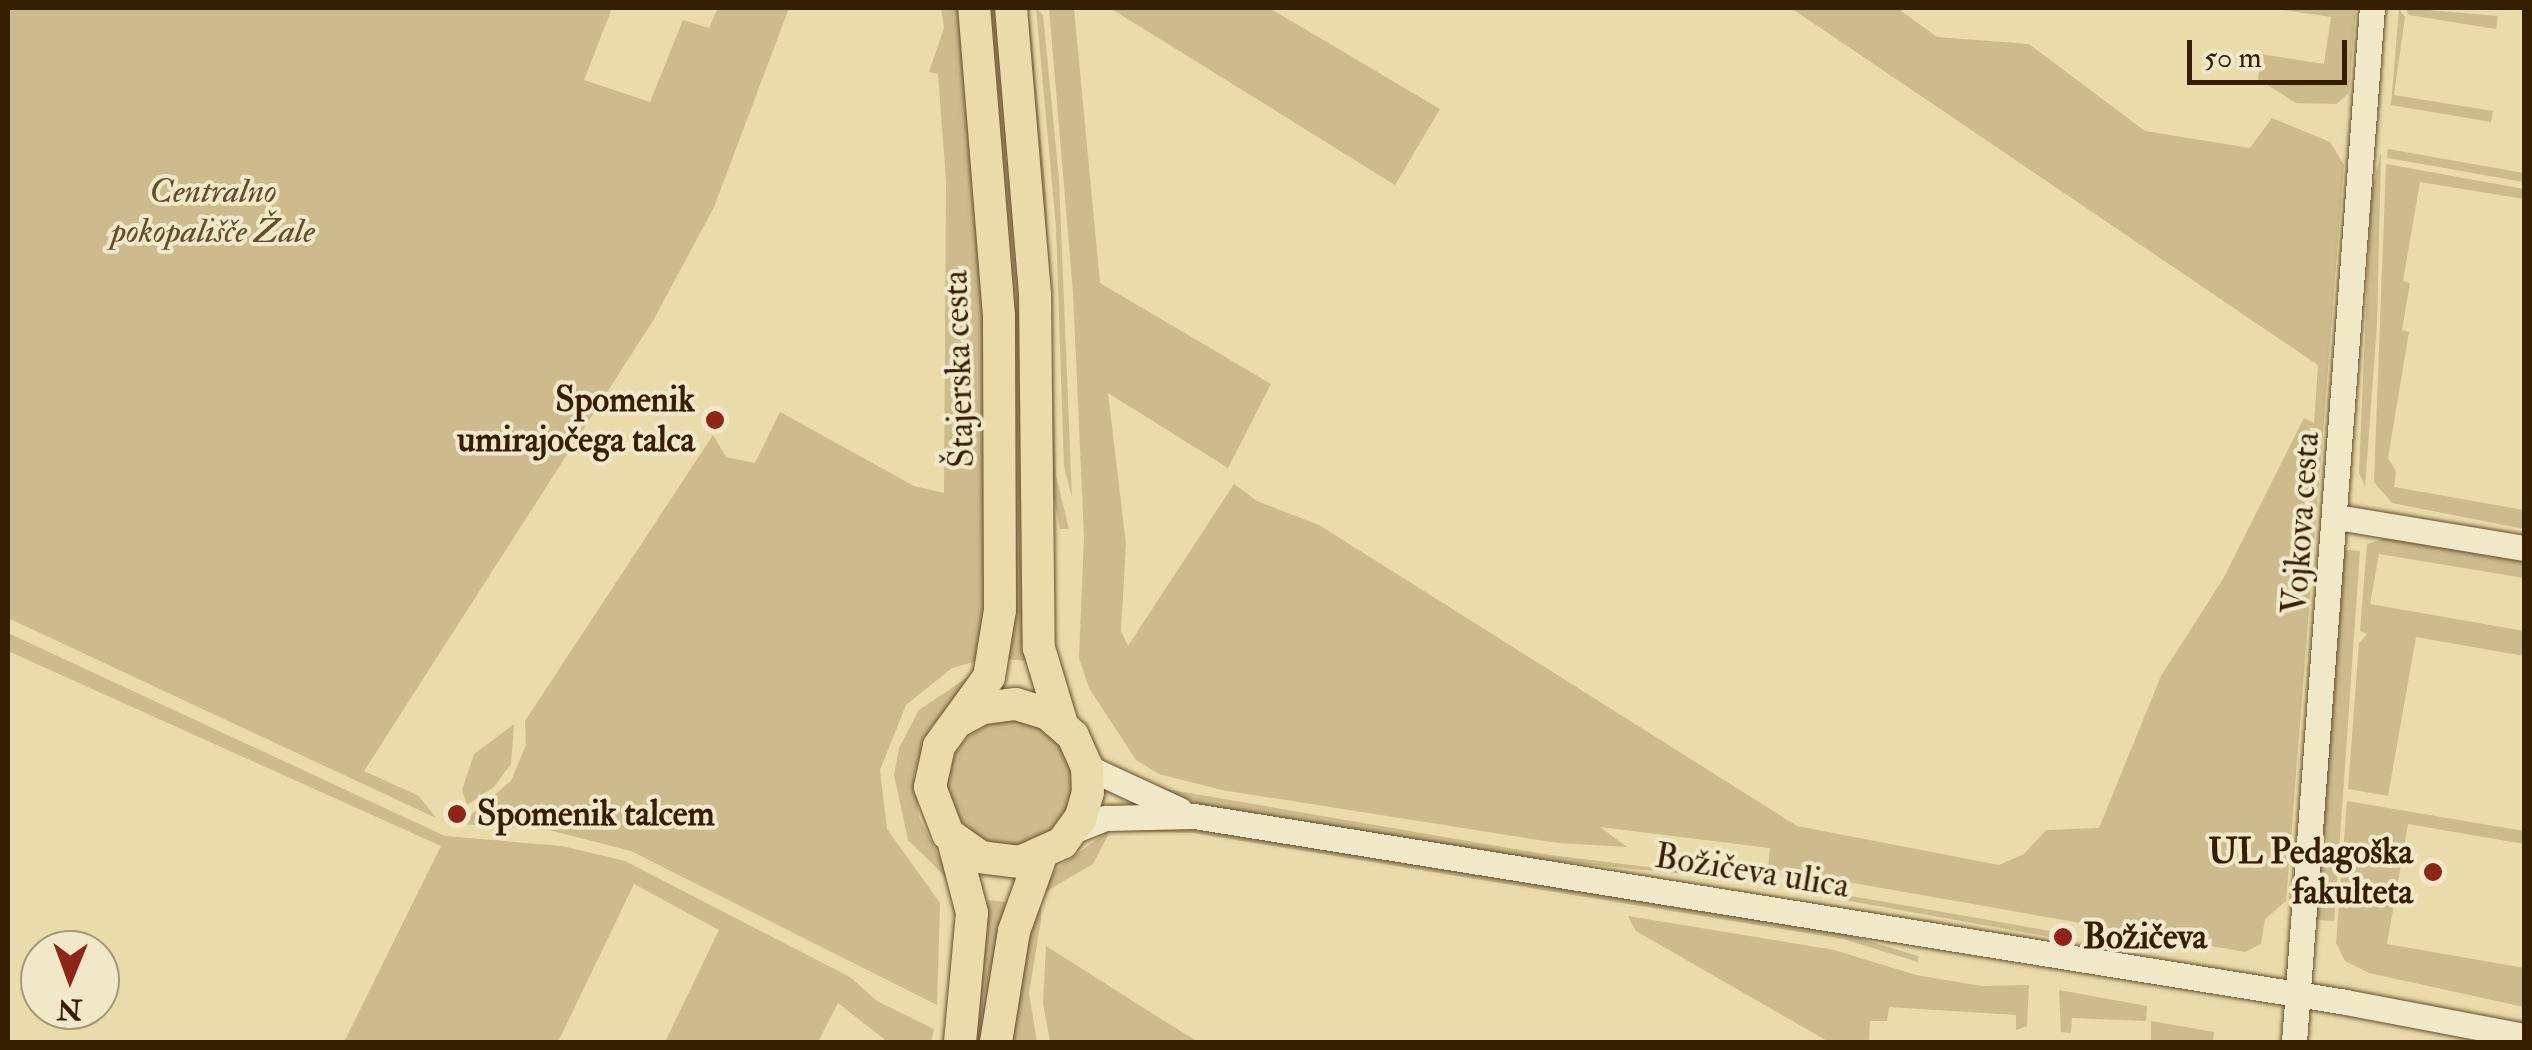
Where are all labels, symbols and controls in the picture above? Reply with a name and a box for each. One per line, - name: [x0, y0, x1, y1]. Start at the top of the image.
- scale bar: [2192, 20, 2352, 82]
- text: 50 m: [2204, 39, 2262, 76]
- park label: Centralno pokopališče Žale: [111, 170, 315, 252]
- street label: Štajerska cesta: [935, 269, 983, 469]
- place label: Spomenik umirajočega talca: [457, 379, 695, 461]
- marker: Spomenik umirajočega talca: [704, 409, 726, 431]
- street label: Vojkova cesta: [2274, 430, 2328, 616]
- place label: Spomenik talcem: [477, 793, 715, 835]
- marker: Spomenik talcem: [446, 803, 468, 825]
- place label: UL Pedagoška fakulteta: [2208, 831, 2413, 913]
- street label: Božičeva ulica: [1652, 835, 1852, 907]
- marker: UL Pedagoška fakulteta: [2422, 861, 2444, 883]
- place label: Božičeva: [2083, 916, 2207, 958]
- marker: Božičeva: [2052, 926, 2074, 948]
- north arrow: [20, 930, 120, 1030]
- text: N: [57, 991, 82, 1026]

